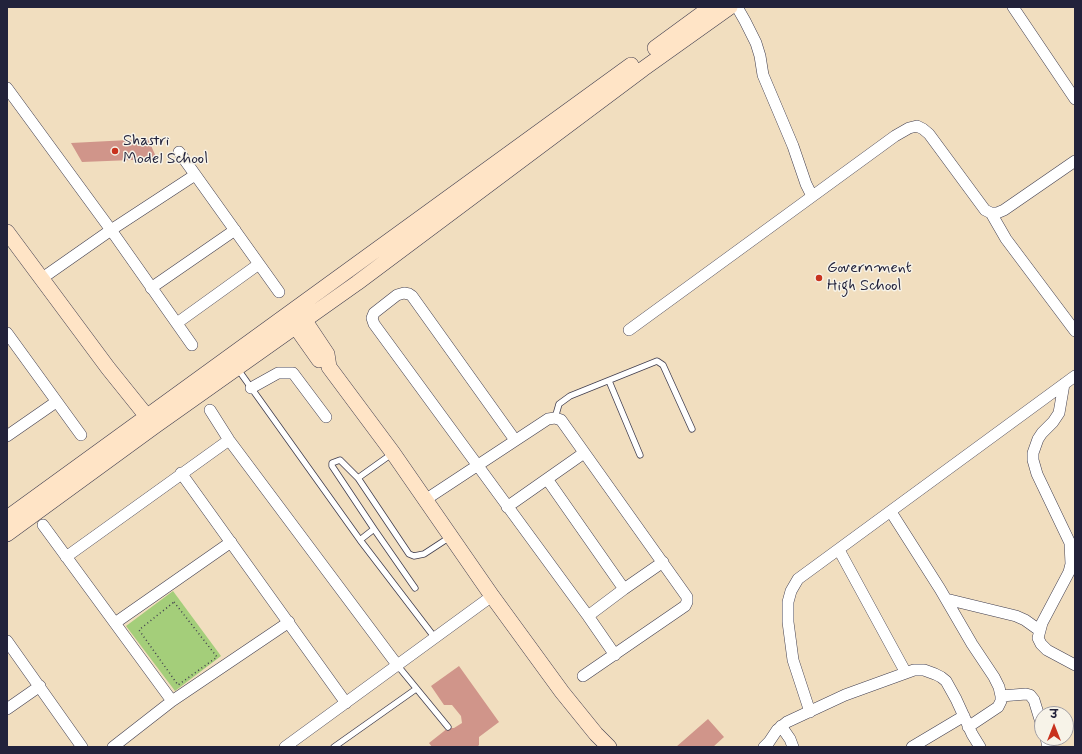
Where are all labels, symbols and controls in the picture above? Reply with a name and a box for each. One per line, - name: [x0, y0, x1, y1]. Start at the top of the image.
- place label: Shastri Model School: [123, 132, 208, 170]
- marker: Shastri Model School: [110, 146, 120, 156]
- place label: Government High School: [827, 259, 912, 297]
- marker: Government High School: [814, 273, 824, 283]
- north arrow: [1034, 706, 1074, 746]
- text: उ: [1050, 708, 1058, 722]

